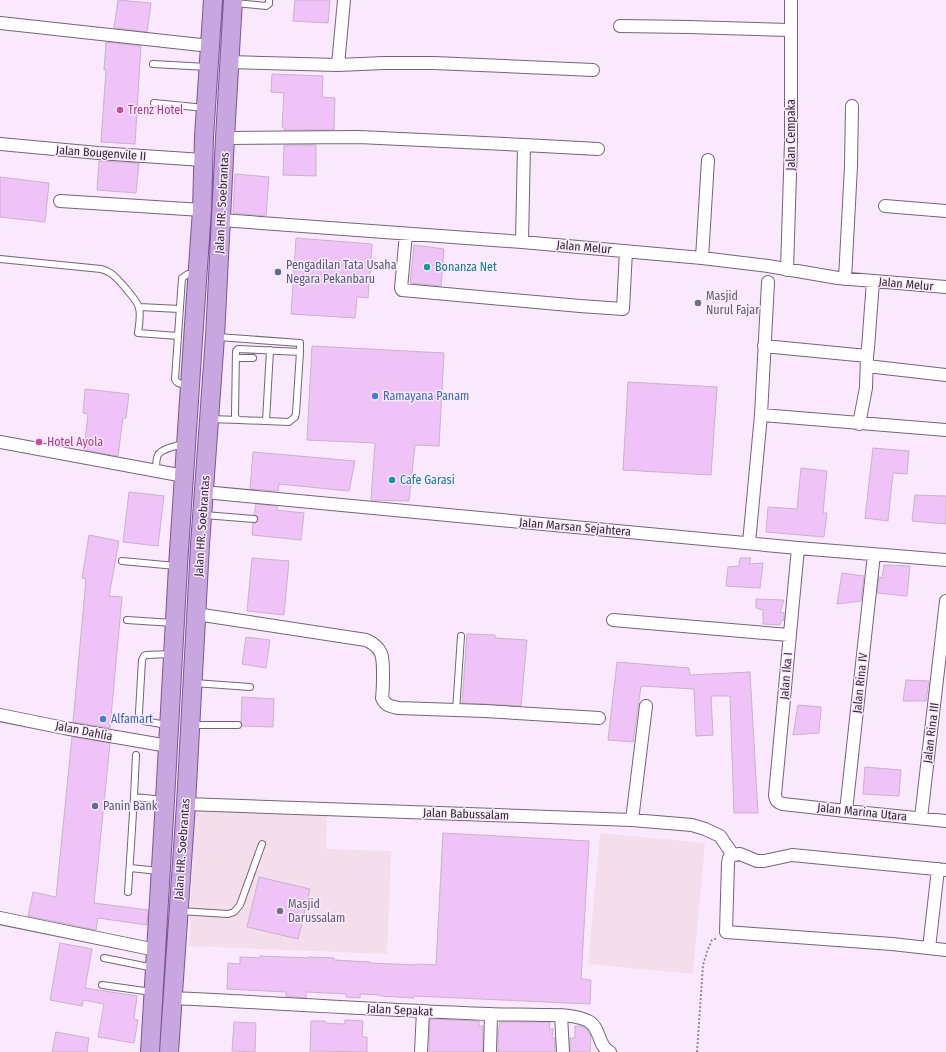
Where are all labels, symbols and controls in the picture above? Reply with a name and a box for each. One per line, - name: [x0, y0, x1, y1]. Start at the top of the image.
- street label: Jalan Cempaka: [784, 99, 798, 171]
- place label: Trenz Hotel: [128, 103, 183, 117]
- marker: Trenz Hotel: [115, 105, 125, 115]
- street label: Jalan Bougenvile II: [55, 143, 147, 163]
- street label: Jalan HR. Soebrantas: [212, 152, 232, 254]
- street label: Jalan Melur: [556, 238, 613, 256]
- place label: Pengadilan Tata Usaha Negara Pekanbaru: [286, 258, 397, 286]
- place label: Bonanza Net: [435, 260, 497, 274]
- marker: Bonanza Net: [422, 262, 432, 272]
- marker: Pengadilan Tata Usaha Negara Pekanbaru: [273, 267, 283, 277]
- street label: Jalan Melur: [878, 275, 935, 293]
- place label: Masjid Nurul Fajar: [706, 289, 760, 317]
- marker: Masjid Nurul Fajar: [693, 298, 703, 308]
- place label: Ramayana Panam: [383, 389, 469, 403]
- marker: Ramayana Panam: [370, 391, 380, 401]
- place label: Hotel Ayola: [47, 435, 103, 449]
- marker: Hotel Ayola: [34, 437, 44, 447]
- place label: Cafe Garasi: [400, 473, 455, 487]
- street label: Jalan HR. Soebrantas: [191, 475, 213, 577]
- marker: Cafe Garasi: [387, 475, 397, 485]
- street label: Jalan Marsan Sejahtera: [519, 515, 632, 539]
- street label: Jalan Rina IV: [850, 651, 870, 714]
- street label: Jalan Ika I: [777, 652, 795, 700]
- street label: Jalan Rina III: [920, 702, 942, 764]
- place label: Alfamart: [111, 712, 153, 726]
- marker: Alfamart: [98, 714, 108, 724]
- street label: Jalan Dahlia: [54, 719, 114, 743]
- street label: Jalan HR. Soebrantas: [171, 798, 193, 900]
- place label: Panin Bank: [103, 799, 158, 813]
- street label: Jalan Marina Utara: [816, 800, 908, 824]
- marker: Panin Bank: [90, 801, 100, 811]
- street label: Jalan Babussalam: [423, 805, 509, 823]
- place label: Masjid Darussalam: [288, 897, 345, 925]
- marker: Masjid Darussalam: [275, 906, 285, 916]
- street label: Jalan Sepakat: [366, 1001, 434, 1019]

